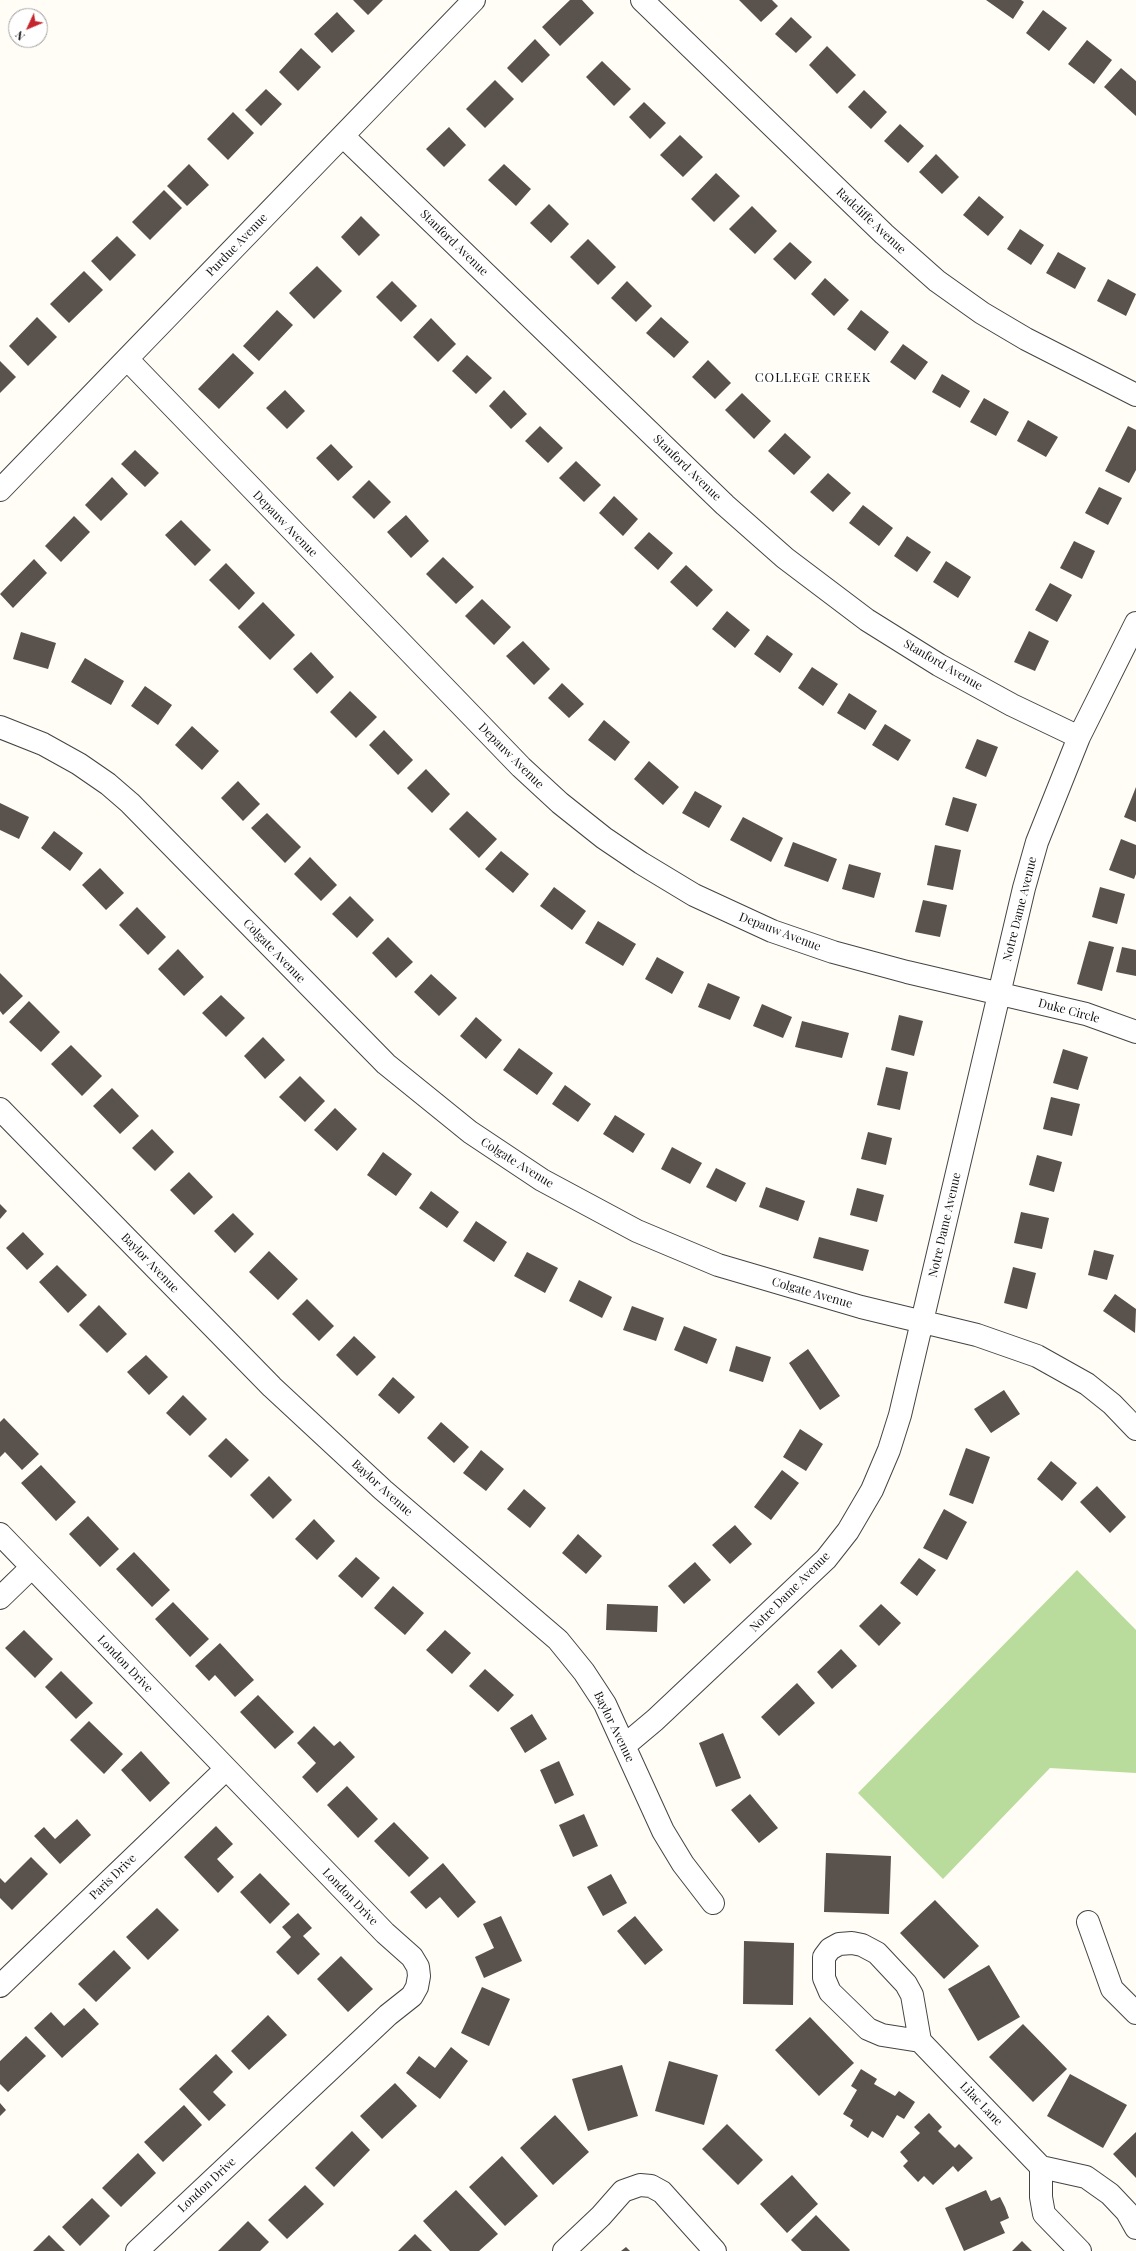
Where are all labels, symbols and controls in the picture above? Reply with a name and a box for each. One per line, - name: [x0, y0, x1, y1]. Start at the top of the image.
- north arrow: [8, 8, 48, 48]
- text: N: [12, 28, 28, 44]
- street label: Radcliffe Avenue: [833, 185, 909, 257]
- street label: Stanford Avenue: [417, 207, 491, 279]
- street label: Purdue Avenue: [203, 211, 271, 279]
- district label: COLLEGE CREEK: [755, 370, 871, 386]
- street label: Stanford Avenue: [650, 432, 724, 504]
- street label: Depauw Avenue: [250, 488, 320, 560]
- street label: Stanford Avenue: [901, 637, 985, 693]
- street label: Depauw Avenue: [475, 720, 547, 792]
- street label: Notre Dame Avenue: [1000, 855, 1040, 963]
- street label: Depauw Avenue: [737, 910, 823, 954]
- street label: Colgate Avenue: [240, 916, 308, 986]
- street label: Duke Circle: [1037, 996, 1101, 1026]
- street label: Colgate Avenue: [478, 1135, 556, 1191]
- street label: Notre Dame Avenue: [926, 1171, 964, 1279]
- street label: Baylor Avenue: [118, 1230, 182, 1296]
- street label: Colgate Avenue: [770, 1275, 854, 1311]
- street label: Baylor Avenue: [349, 1457, 415, 1519]
- street label: Notre Dame Avenue: [747, 1549, 833, 1635]
- street label: London Drive: [94, 1632, 156, 1696]
- street label: Baylor Avenue: [591, 1689, 637, 1765]
- street label: Paris Drive: [87, 1851, 139, 1903]
- street label: London Drive: [319, 1865, 381, 1929]
- street label: Lilac Lane: [957, 2079, 1005, 2129]
- street label: London Drive: [175, 2155, 239, 2215]

